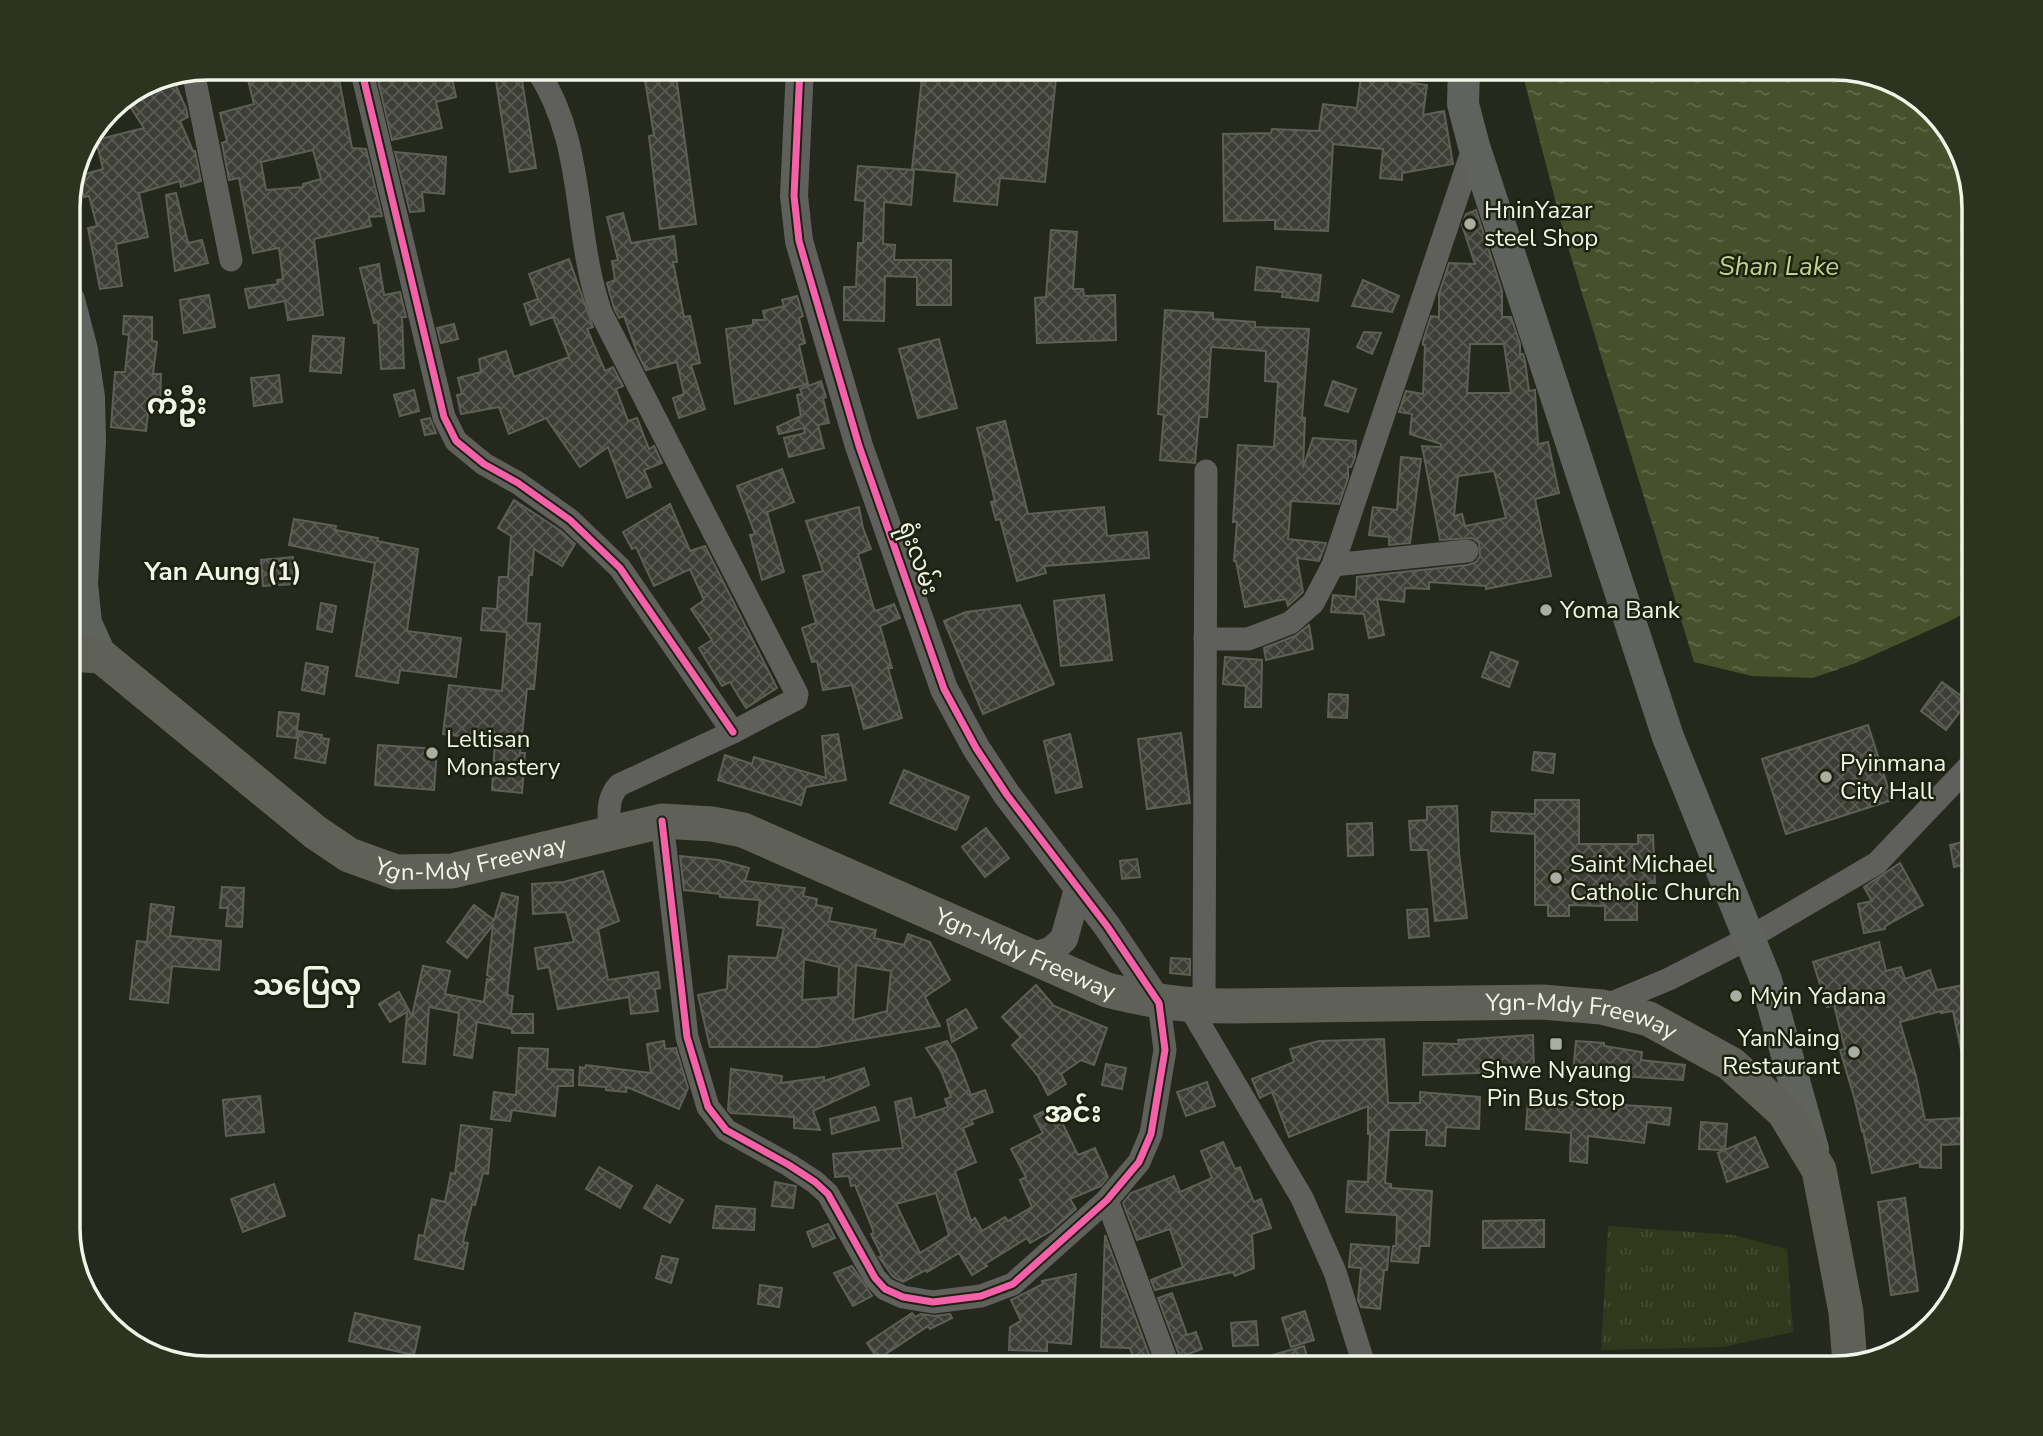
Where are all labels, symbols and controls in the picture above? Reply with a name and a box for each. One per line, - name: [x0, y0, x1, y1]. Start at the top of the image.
- place label: HninYazar steel Shop: [1484, 194, 1598, 254]
- marker: HninYazar steel Shop: [1462, 216, 1478, 232]
- water label: Shan Lake: [1719, 249, 1839, 284]
- district label: ကံဦး: [147, 385, 207, 427]
- street label: ရုံးလမ်း: [889, 517, 947, 600]
- district label: Yan Aung (1): [143, 554, 302, 589]
- place label: Yoma Bank: [1559, 594, 1681, 626]
- marker: Yoma Bank: [1538, 602, 1554, 618]
- place label: Leltisan Monastery: [446, 723, 561, 783]
- marker: Leltisan Monastery: [424, 745, 440, 761]
- place label: Pyinmana City Hall: [1840, 747, 1946, 807]
- marker: Pyinmana City Hall: [1818, 769, 1834, 785]
- street label: Ygn-Mdy Freeway: [369, 828, 571, 889]
- place label: Saint Michael Catholic Church: [1570, 848, 1740, 908]
- marker: Saint Michael Catholic Church: [1548, 870, 1564, 886]
- street label: Ygn-Mdy Freeway: [929, 900, 1120, 1008]
- district label: သပြေလှ: [253, 966, 361, 1008]
- place label: Myin Yadana: [1750, 980, 1886, 1012]
- street label: Ygn-Mdy Freeway: [1485, 986, 1684, 1048]
- marker: Myin Yadana: [1728, 988, 1744, 1004]
- place label: YanNaing Restaurant: [1722, 1022, 1841, 1082]
- marker: Shwe Nyaung Pin Bus Stop: [1548, 1036, 1564, 1052]
- marker: YanNaing Restaurant: [1846, 1044, 1862, 1060]
- place label: Shwe Nyaung Pin Bus Stop: [1481, 1054, 1631, 1114]
- district label: အင်း: [1044, 1093, 1102, 1132]

